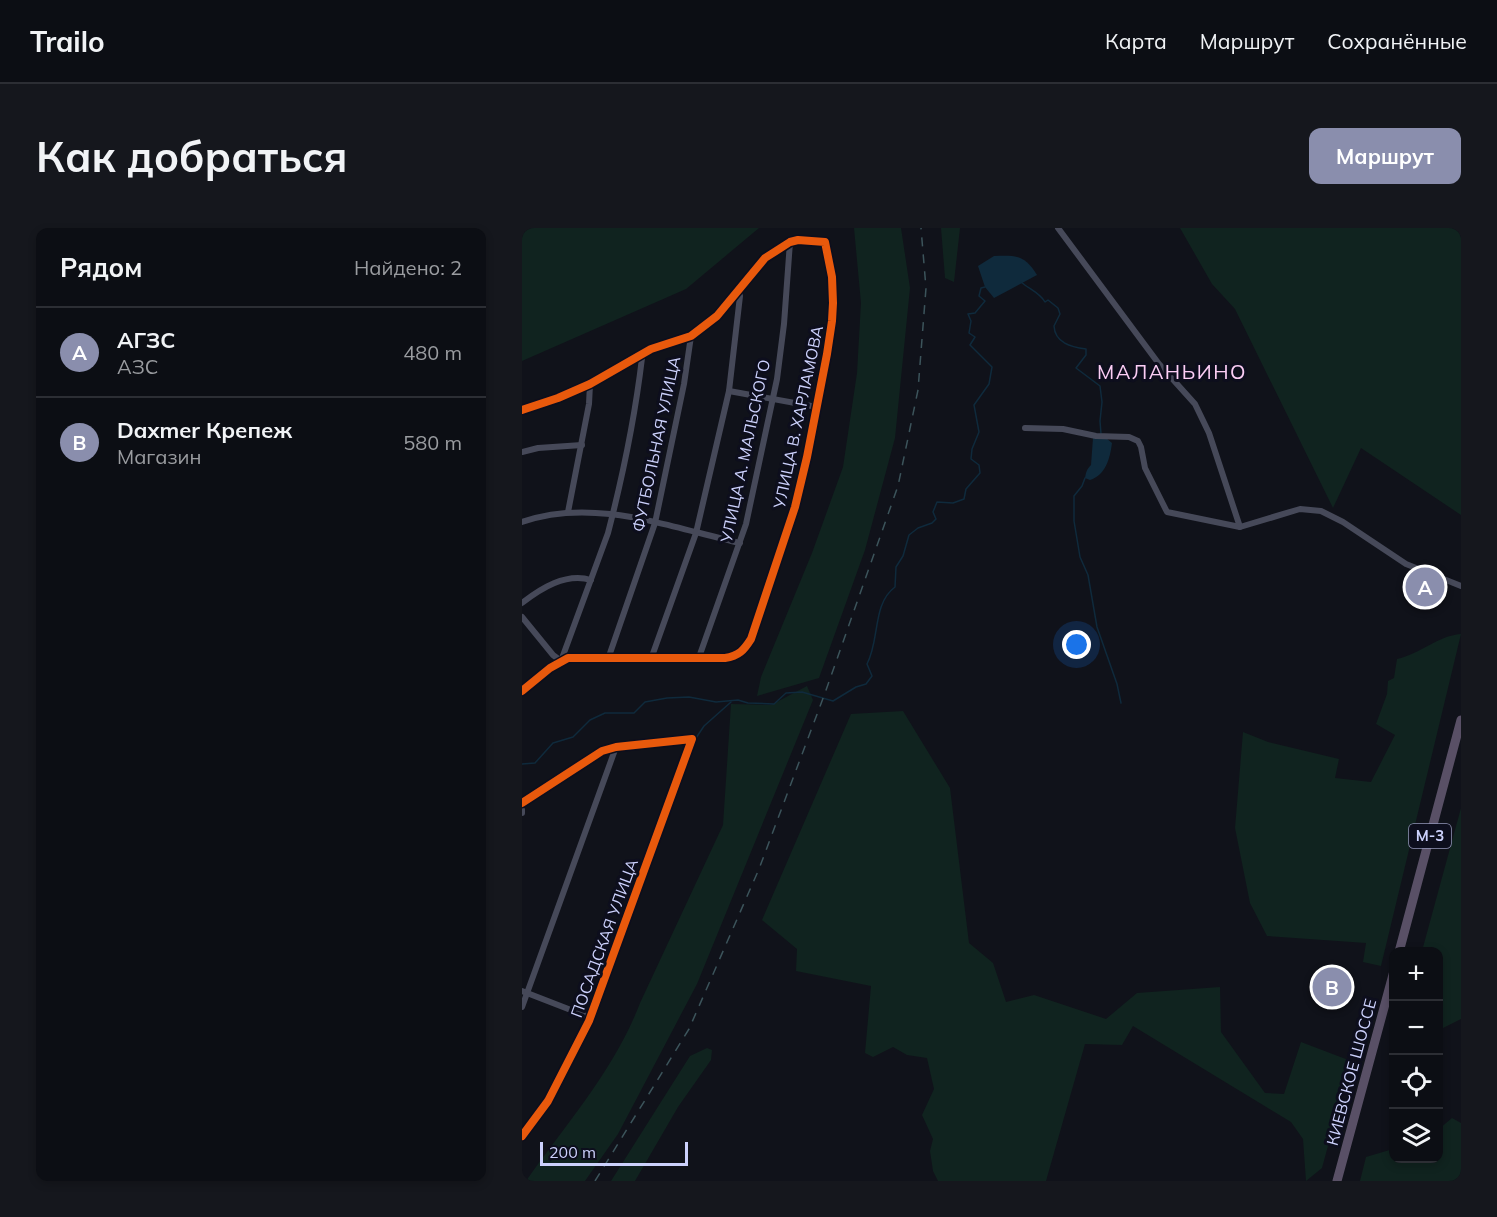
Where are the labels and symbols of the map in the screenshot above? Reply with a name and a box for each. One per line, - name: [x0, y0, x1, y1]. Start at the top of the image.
- street label: УЛИЦА В. ХАРЛАМОВА: [769, 324, 827, 511]
- street label: ФУТБОЛЬНАЯ УЛИЦА: [628, 354, 684, 534]
- street label: УЛИЦА А. МАЛЬСКОГО: [716, 358, 774, 545]
- district label: МАЛАНЬИНО: [1097, 359, 1247, 384]
- pin: A: [1406, 564, 1444, 610]
- your location: [1062, 630, 1091, 659]
- road number: М-3: [1409, 824, 1451, 848]
- street label: ПОСАДСКАЯ УЛИЦА: [566, 856, 642, 1020]
- pin: B: [1312, 964, 1352, 1010]
- street label: КИЕВСКОЕ ШОССЕ: [1322, 997, 1380, 1147]
- scale bar: [540, 1139, 688, 1166]

